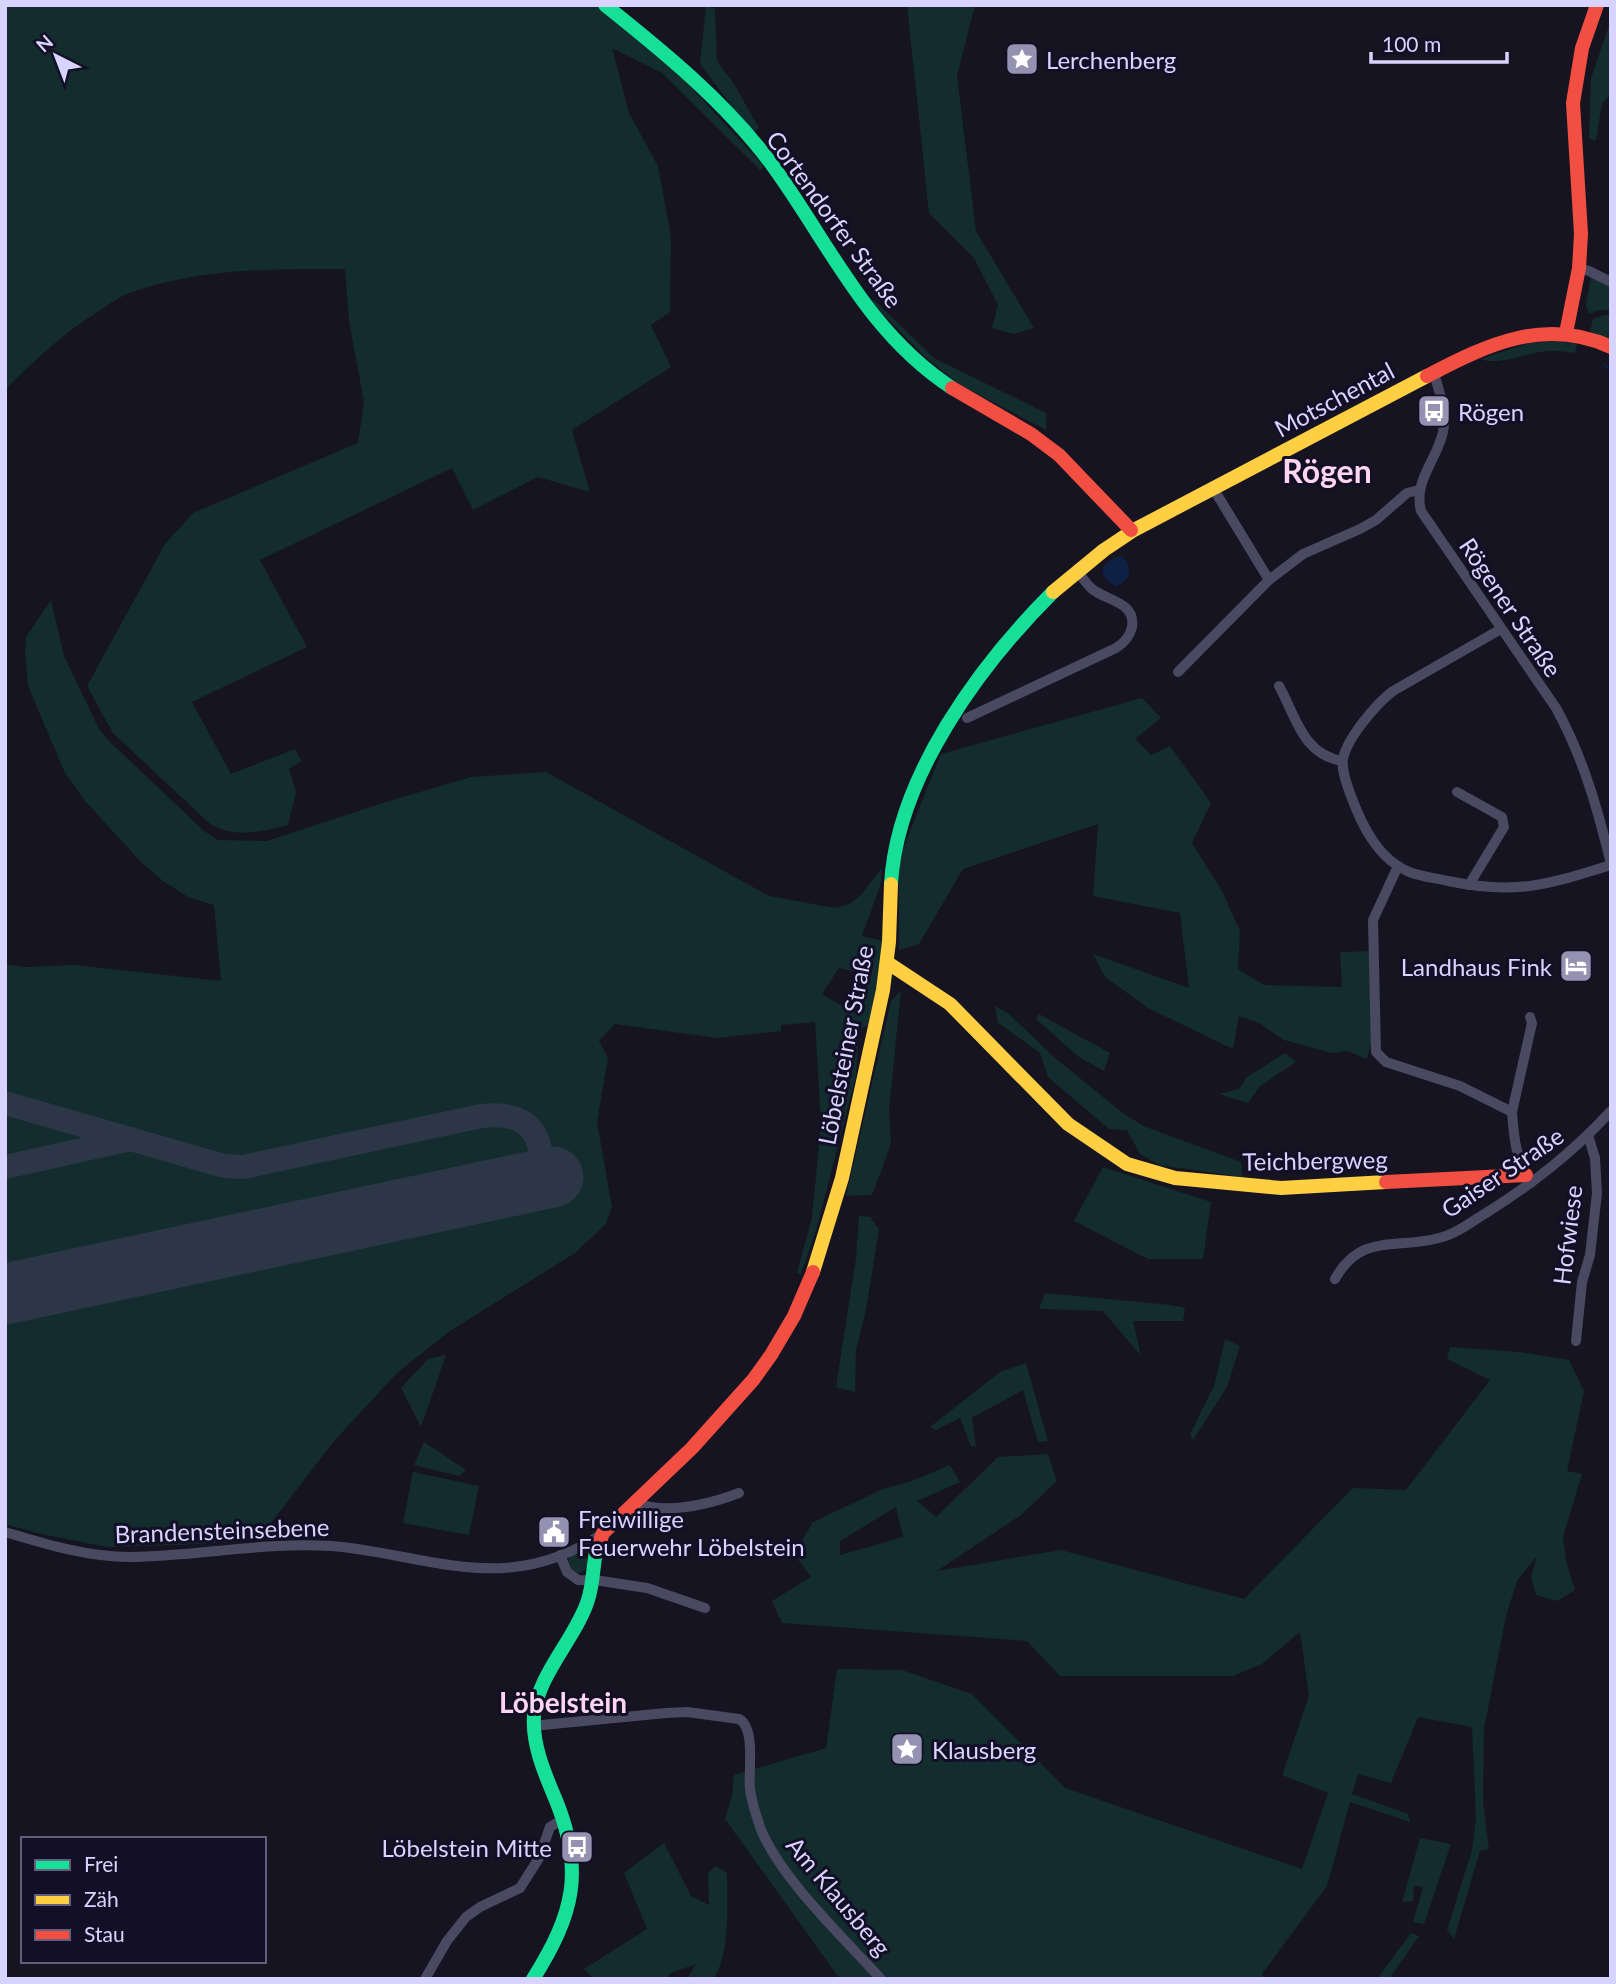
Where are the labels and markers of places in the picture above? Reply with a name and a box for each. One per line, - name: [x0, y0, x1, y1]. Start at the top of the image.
- place icon: Lerchenberg: [1003, 40, 1041, 78]
- place label: Lerchenberg: [1046, 45, 1176, 74]
- bus stop icon: Rögen: [1415, 392, 1453, 430]
- place label: Rögen: [1458, 397, 1524, 426]
- hotel icon: Landhaus Fink: [1557, 947, 1595, 985]
- place label: Landhaus Fink: [1401, 952, 1553, 981]
- place label: Freiwillige Feuerwehr Löbelstein: [578, 1504, 805, 1561]
- public building icon: Freiwillige Feuerwehr Löbelstein: [535, 1513, 573, 1551]
- place icon: Klausberg: [888, 1730, 926, 1768]
- place label: Klausberg: [932, 1735, 1036, 1764]
- bus stop icon: Löbelstein Mitte: [558, 1828, 596, 1866]
- place label: Löbelstein Mitte: [381, 1833, 552, 1862]

